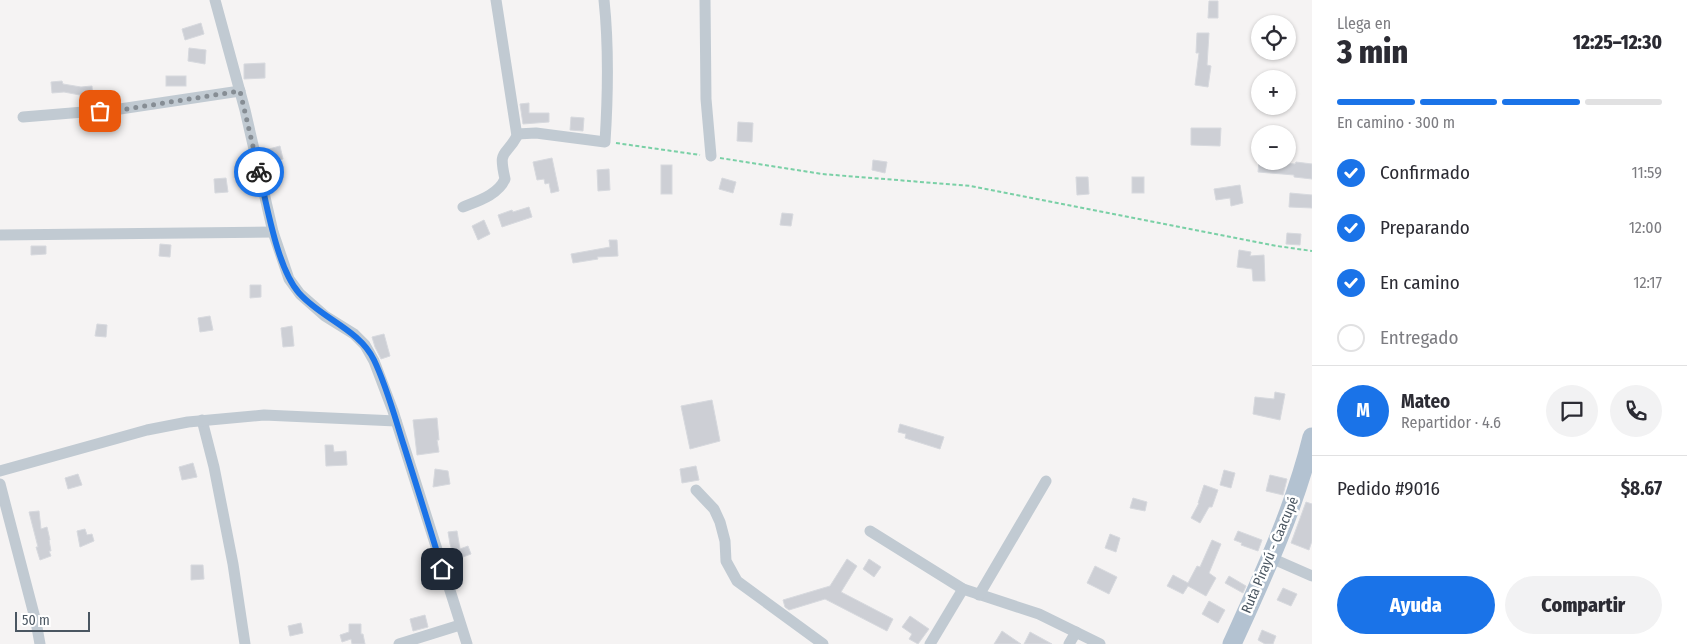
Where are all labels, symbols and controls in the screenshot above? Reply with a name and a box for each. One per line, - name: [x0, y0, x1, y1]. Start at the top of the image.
- text: Llega en: [1337, 14, 1391, 33]
- map controls: [1251, 15, 1296, 170]
- button: locate: [1251, 15, 1296, 60]
- text: 12:25–12:30: [1573, 31, 1662, 54]
- text: 3 min: [1337, 33, 1408, 71]
- button: +: [1251, 70, 1296, 115]
- pin: [79, 90, 121, 132]
- icon: bag: [86, 97, 114, 125]
- text: En camino · 300 m: [1337, 113, 1455, 132]
- button: −: [1251, 125, 1296, 170]
- courier: [234, 147, 284, 197]
- icon: bike: [245, 158, 273, 186]
- icon: check: [1337, 159, 1365, 187]
- text: Confirmado: [1380, 161, 1470, 184]
- text: 11:59: [1631, 163, 1662, 182]
- icon: check: [1337, 214, 1365, 242]
- text: Preparando: [1380, 216, 1470, 239]
- text: 12:00: [1629, 218, 1662, 237]
- icon: check: [1337, 269, 1365, 297]
- text: En camino: [1380, 271, 1460, 294]
- text: 12:17: [1633, 273, 1662, 292]
- text: Entregado: [1380, 326, 1459, 349]
- button: chat: [1546, 385, 1598, 437]
- button: phone: [1610, 385, 1662, 437]
- text: Mateo: [1401, 390, 1450, 413]
- text: M: [1356, 399, 1370, 422]
- text: Repartidor · 4.6: [1401, 413, 1501, 432]
- text: Pedido #9016: [1337, 477, 1440, 500]
- text: $8.67: [1621, 477, 1662, 500]
- street label: Ruta Pirayú - Caacupé: [1238, 494, 1302, 616]
- pin: [421, 548, 463, 590]
- icon: home: [428, 555, 456, 583]
- button: Ayuda: [1337, 576, 1495, 634]
- button: Compartir: [1505, 576, 1662, 634]
- scale bar: [15, 609, 90, 632]
- text: 50 m: [22, 612, 50, 629]

